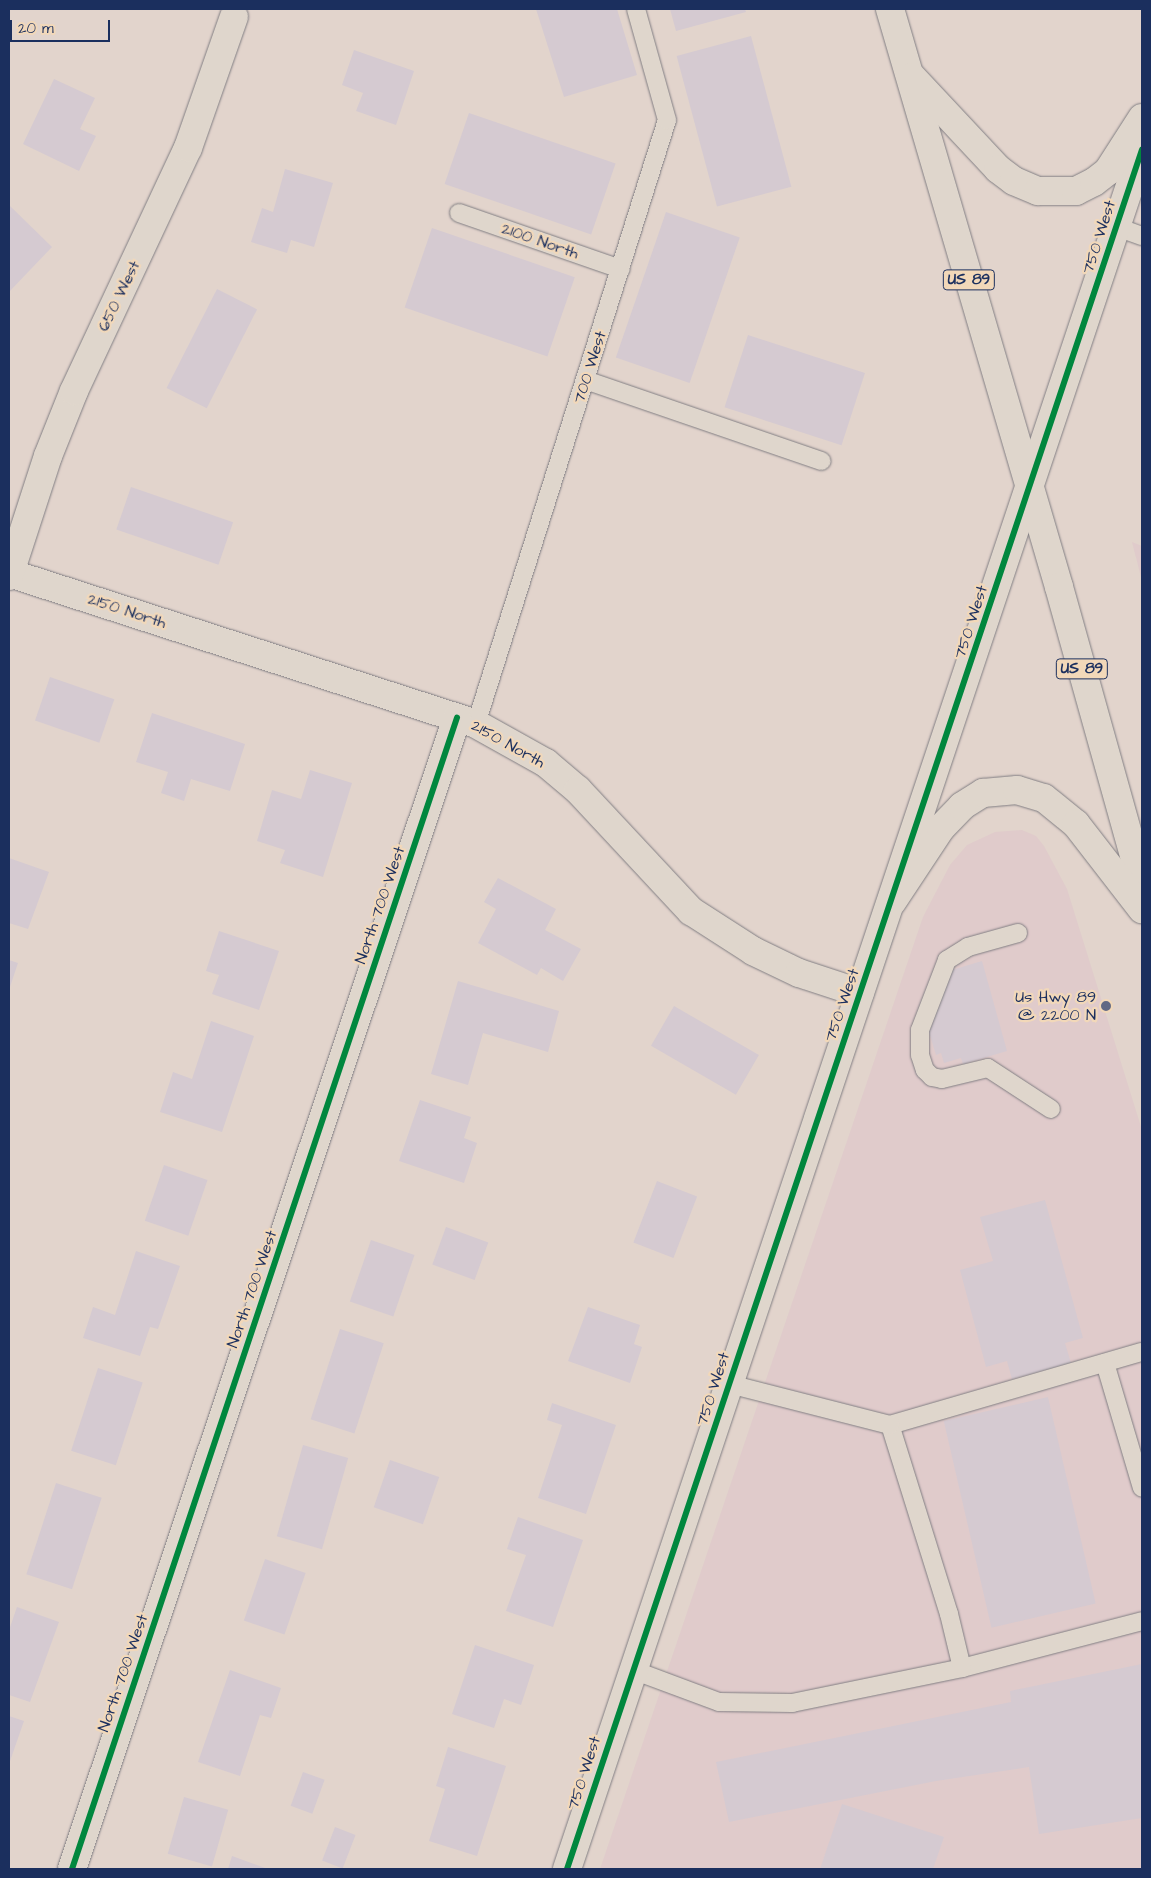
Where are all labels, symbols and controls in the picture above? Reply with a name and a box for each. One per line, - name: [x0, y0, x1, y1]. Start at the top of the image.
- scale bar: [12, 10, 112, 42]
- text: 20 m: [18, 18, 54, 39]
- street label: 750 West: [1078, 198, 1120, 276]
- street label: 2100 North: [499, 219, 581, 263]
- street label: 650 West: [94, 258, 144, 334]
- road number: US 89: [943, 268, 995, 292]
- street label: 700 West: [569, 329, 611, 405]
- street label: 750 West: [950, 583, 992, 661]
- street label: 2150 North: [85, 589, 169, 633]
- road number: US 89: [1056, 656, 1108, 682]
- street label: 2150 North: [468, 716, 548, 772]
- street label: North 700 West: [351, 844, 409, 966]
- street label: 750 West: [821, 966, 863, 1044]
- place label: Us Hwy 89 @ 2200 N: [1015, 987, 1096, 1025]
- marker: Us Hwy 89 @ 2200 N: [1100, 1000, 1112, 1012]
- street label: North 700 West: [223, 1228, 281, 1350]
- street label: 750 West: [692, 1350, 734, 1428]
- street label: North 700 West: [94, 1612, 152, 1734]
- street label: 750 West: [563, 1734, 605, 1812]

